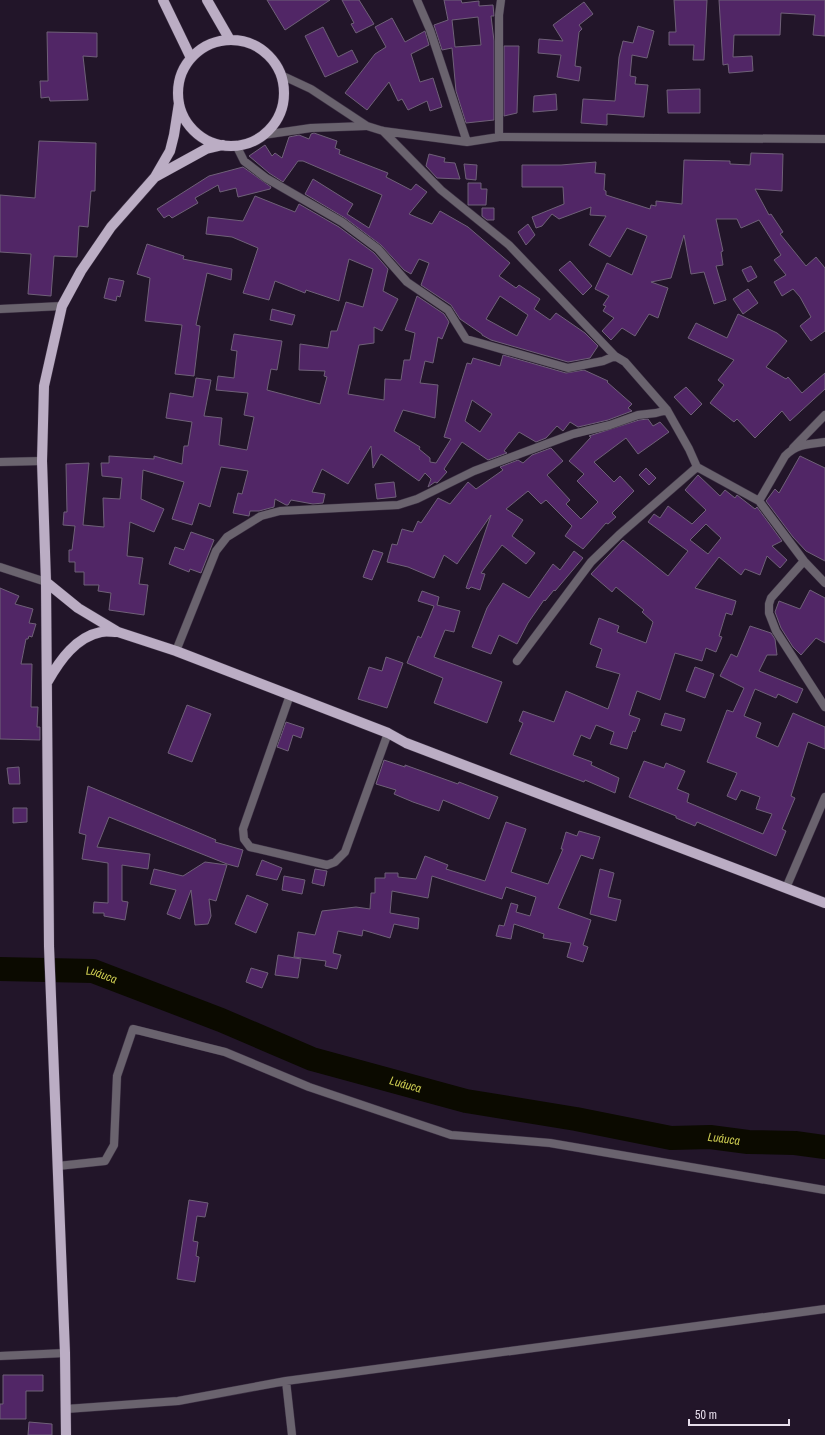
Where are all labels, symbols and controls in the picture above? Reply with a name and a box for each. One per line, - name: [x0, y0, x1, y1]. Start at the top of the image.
- water label: Luáuca: [86, 963, 120, 988]
- water label: Luáuca: [388, 1073, 424, 1097]
- water label: Luáuca: [707, 1129, 741, 1149]
- scale bar: [689, 1401, 789, 1427]
- text: 50 m: [695, 1407, 717, 1423]

